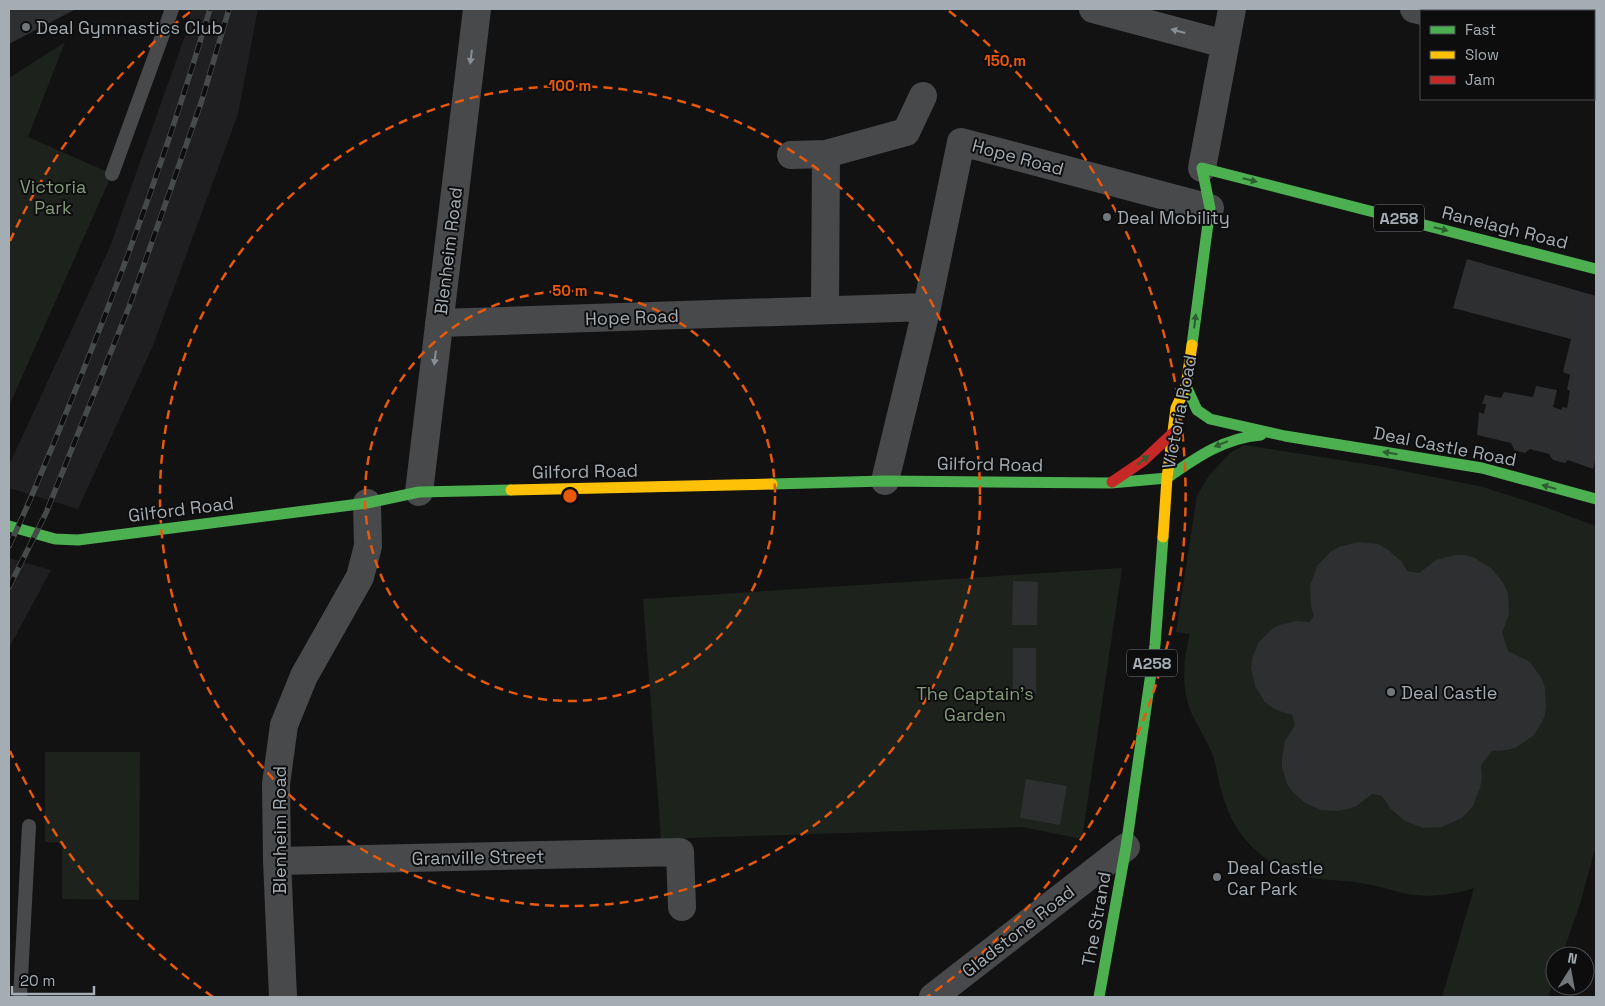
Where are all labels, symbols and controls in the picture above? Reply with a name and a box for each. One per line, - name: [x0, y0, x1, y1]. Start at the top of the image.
- legend: [1420, 10, 1595, 100]
- place label: Deal Gymnastics Club: [36, 16, 223, 39]
- text: Fast: [1465, 20, 1496, 39]
- marker: Deal Gymnastics Club: [20, 21, 32, 33]
- one-way arrow: [1170, 27, 1185, 35]
- text: Slow: [1465, 45, 1499, 64]
- one-way arrow: [467, 49, 475, 65]
- text: 150 m: [984, 51, 1026, 70]
- text: Jam: [1465, 70, 1495, 89]
- text: 100 m: [549, 76, 591, 95]
- street label: Hope Road: [970, 134, 1066, 180]
- park label: Victoria Park: [20, 175, 86, 219]
- one-way arrow: [1242, 176, 1257, 184]
- street label: Blenheim Road: [429, 186, 467, 316]
- street label: Ranelagh Road: [1439, 200, 1571, 254]
- road number: A258: [1374, 204, 1424, 232]
- place label: Deal Mobility: [1117, 206, 1230, 229]
- marker: Deal Mobility: [1101, 211, 1113, 223]
- one-way arrow: [1433, 225, 1448, 233]
- text: 50 m: [552, 281, 588, 300]
- street label: Hope Road: [585, 304, 679, 330]
- one-way arrow: [1191, 312, 1199, 328]
- one-way arrow: [431, 350, 439, 366]
- street label: Victoria Road: [1157, 353, 1201, 471]
- street label: Deal Castle Road: [1372, 421, 1518, 471]
- one-way arrow: [1214, 441, 1228, 449]
- one-way arrow: [1382, 448, 1398, 456]
- street label: Gilford Road: [937, 452, 1043, 476]
- one-way arrow: [1137, 455, 1150, 466]
- street label: Gilford Road: [532, 459, 638, 483]
- one-way arrow: [1542, 482, 1557, 490]
- centre of rings: [561, 487, 579, 505]
- street label: Gilford Road: [127, 491, 235, 527]
- road number: A258: [1127, 650, 1177, 676]
- place label: Deal Castle: [1401, 681, 1497, 704]
- park label: The Captain's Garden: [916, 682, 1034, 726]
- marker: Deal Castle: [1385, 686, 1397, 698]
- street label: Blenheim Road: [268, 766, 291, 894]
- street label: Granville Street: [411, 844, 545, 870]
- place label: Deal Castle Car Park: [1227, 856, 1323, 900]
- street label: The Strand: [1076, 870, 1116, 968]
- marker: Deal Castle Car Park: [1211, 871, 1223, 883]
- street label: Gladstone Road: [957, 880, 1079, 982]
- north arrow: [1545, 946, 1595, 996]
- text: N: [1566, 949, 1579, 968]
- scale bar: [12, 964, 95, 996]
- text: 20 m: [20, 971, 55, 990]

